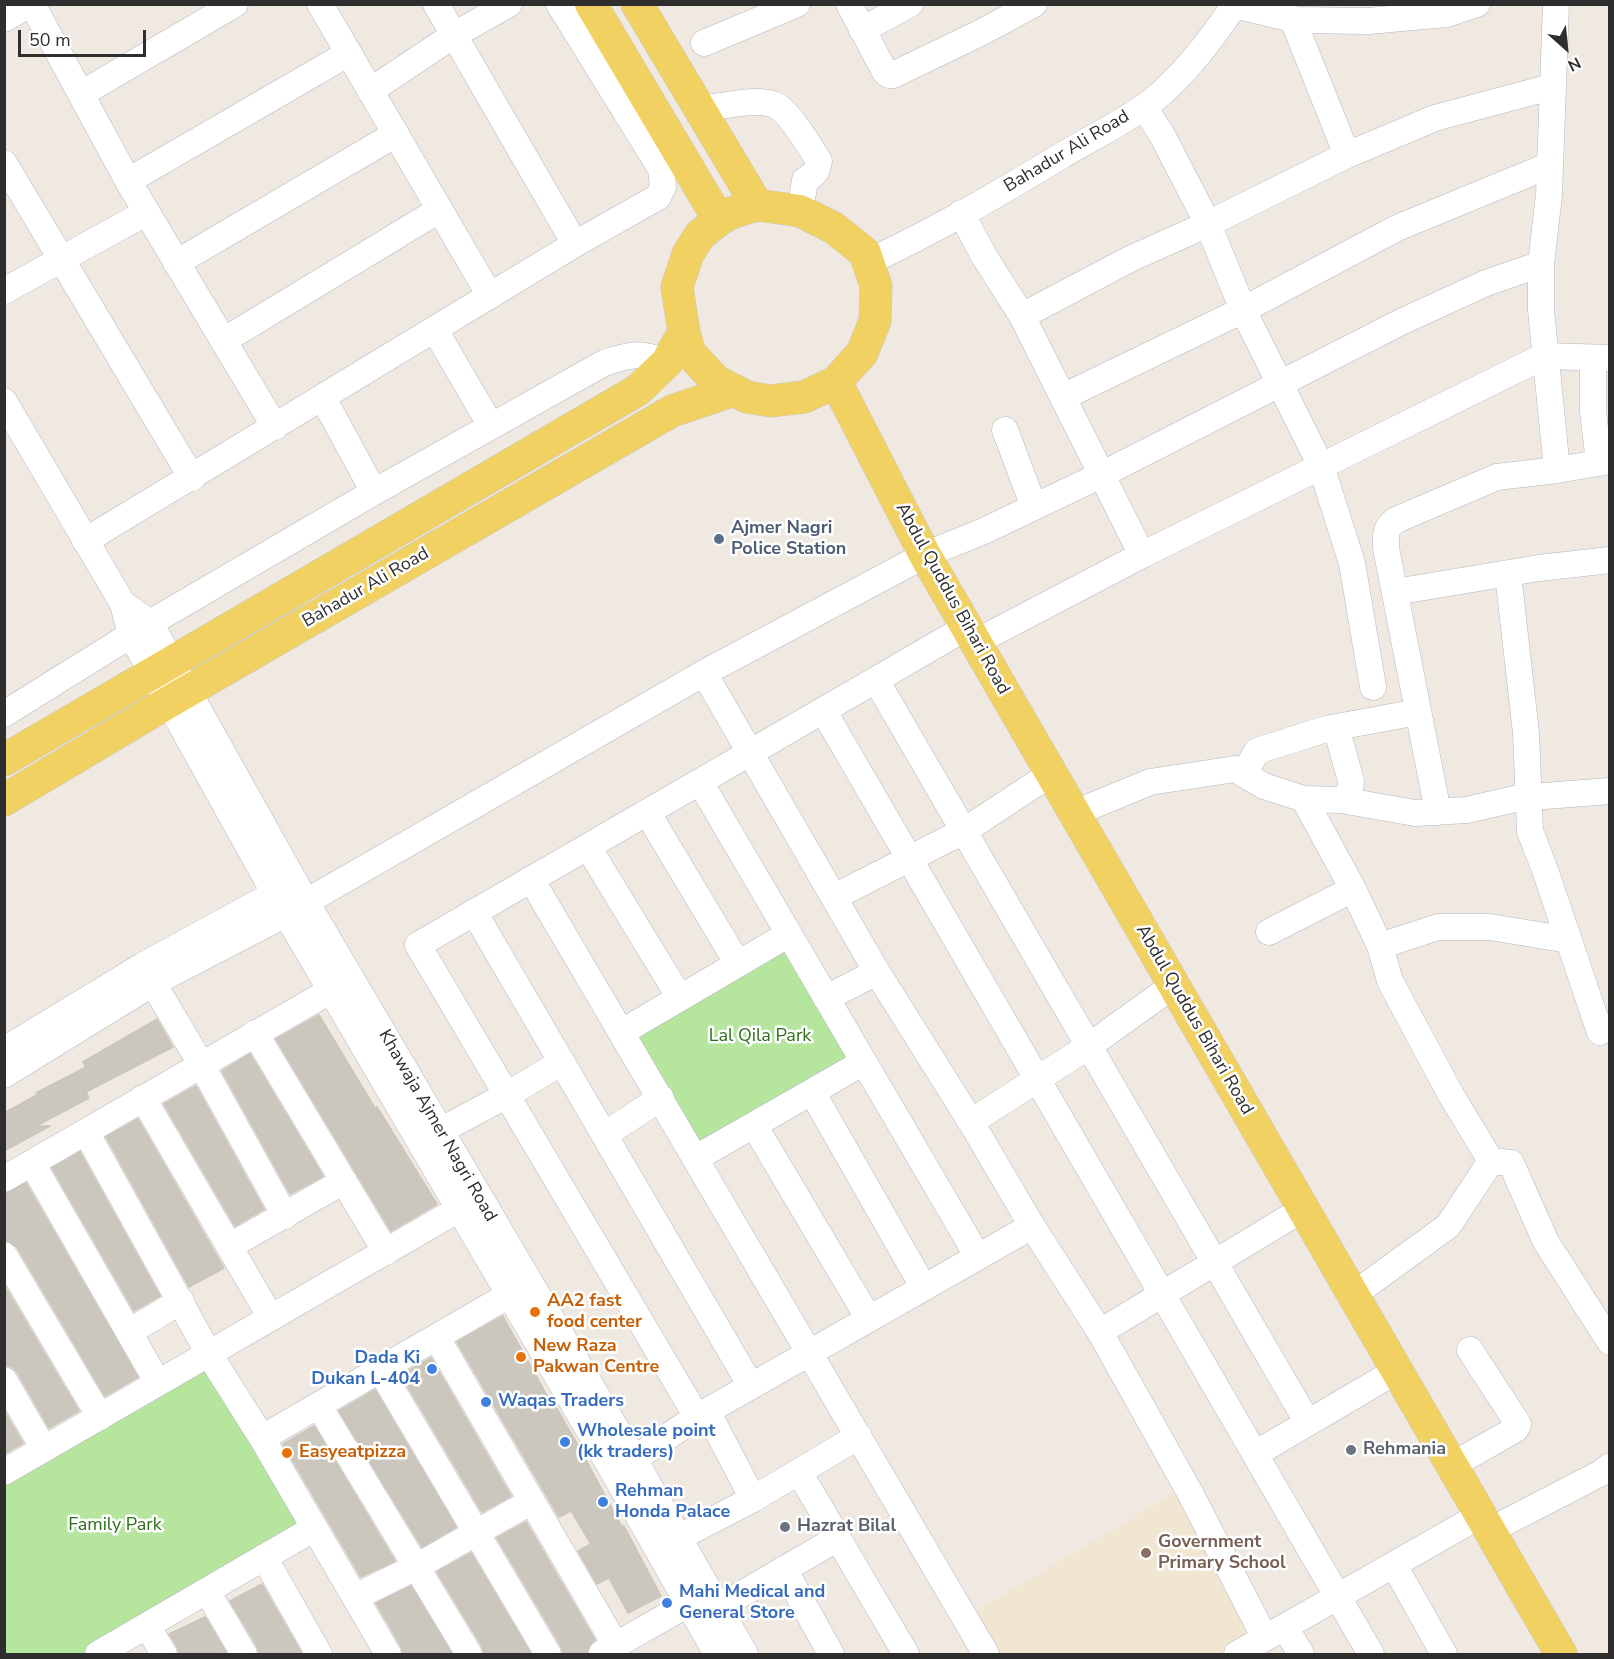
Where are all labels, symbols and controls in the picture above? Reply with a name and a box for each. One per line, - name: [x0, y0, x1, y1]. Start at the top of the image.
- scale bar: [21, 18, 148, 56]
- north arrow: [1536, 18, 1596, 78]
- text: 50 m: [29, 28, 71, 52]
- text: N: [1564, 52, 1584, 77]
- street label: Bahadur Ali Road: [1000, 106, 1134, 198]
- street label: Abdul Quddus Bihari Road: [890, 499, 1014, 699]
- place label: Ajmer Nagri Police Station: [731, 518, 846, 560]
- marker: Ajmer Nagri Police Station: [712, 532, 726, 546]
- street label: Bahadur Ali Road: [299, 543, 433, 633]
- street label: Abdul Quddus Bihari Road: [1131, 921, 1257, 1119]
- street label: Khawaja Ajmer Nagri Road: [373, 1026, 501, 1226]
- park label: Lal Qila Park: [709, 1026, 811, 1048]
- place label: AA2 fast food center: [547, 1291, 642, 1334]
- marker: AA2 fast food center: [528, 1305, 542, 1319]
- place label: New Raza Pakwan Centre: [533, 1336, 659, 1378]
- place label: Dada Ki Dukan L-404: [311, 1348, 420, 1390]
- marker: New Raza Pakwan Centre: [514, 1350, 528, 1364]
- marker: Dada Ki Dukan L-404: [425, 1362, 439, 1376]
- place label: Waqas Traders: [498, 1391, 624, 1413]
- marker: Waqas Traders: [479, 1395, 493, 1409]
- place label: Wholesale point (kk traders): [577, 1421, 715, 1464]
- marker: Wholesale point (kk traders): [558, 1435, 572, 1449]
- place label: Rehmania: [1363, 1439, 1446, 1461]
- place label: Easyeatpizza: [299, 1442, 406, 1464]
- marker: Rehmania: [1344, 1443, 1358, 1457]
- marker: Easyeatpizza: [280, 1446, 294, 1460]
- place label: Rehman Honda Palace: [615, 1481, 730, 1524]
- marker: Rehman Honda Palace: [596, 1495, 610, 1509]
- park label: Family Park: [68, 1515, 162, 1537]
- place label: Hazrat Bilal: [797, 1516, 896, 1538]
- marker: Hazrat Bilal: [778, 1520, 792, 1534]
- place label: Government Primary School: [1158, 1532, 1286, 1574]
- marker: Government Primary School: [1139, 1546, 1153, 1560]
- place label: Mahi Medical and General Store: [679, 1582, 825, 1624]
- marker: Mahi Medical and General Store: [660, 1596, 674, 1610]

